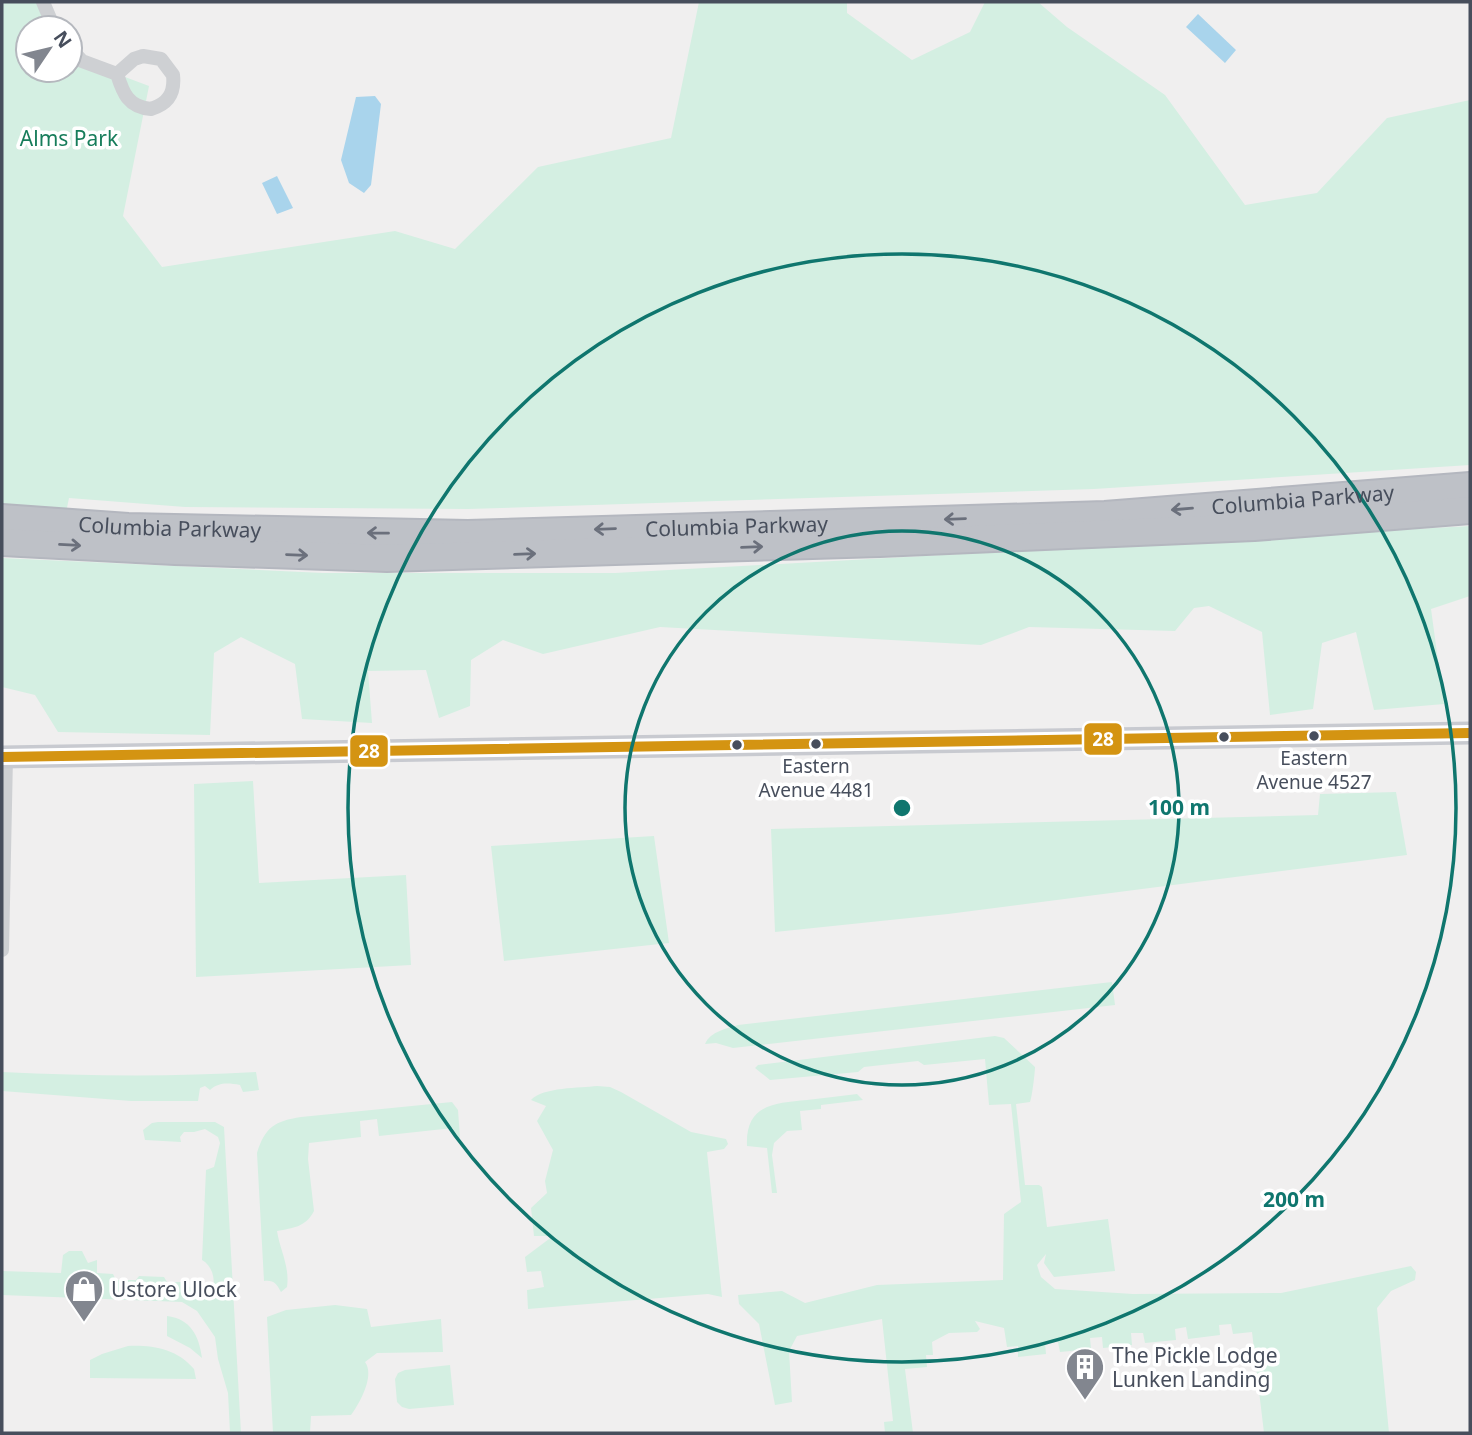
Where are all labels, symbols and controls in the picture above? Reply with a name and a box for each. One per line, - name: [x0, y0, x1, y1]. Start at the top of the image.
- north arrow: [14, 14, 84, 84]
- text: N: [48, 25, 78, 53]
- park label: Alms Park: [20, 124, 119, 152]
- street label: Columbia Parkway: [1210, 478, 1395, 520]
- one-way arrow: [1172, 503, 1194, 516]
- street label: Columbia Parkway: [77, 509, 262, 544]
- street label: Columbia Parkway: [645, 509, 829, 543]
- one-way arrow: [944, 513, 967, 526]
- one-way arrow: [594, 523, 617, 536]
- one-way arrow: [367, 526, 390, 540]
- one-way arrow: [58, 539, 81, 552]
- one-way arrow: [740, 540, 763, 554]
- one-way arrow: [513, 547, 536, 561]
- one-way arrow: [285, 549, 308, 562]
- line badge: 28: [1083, 722, 1123, 756]
- text: 28: [1092, 726, 1114, 752]
- marker: Eastern Avenue 4527: [1307, 729, 1321, 743]
- unlabelled marker: [1217, 730, 1231, 744]
- line badge: 28: [349, 734, 389, 768]
- marker: Eastern Avenue 4481: [809, 737, 823, 751]
- text: 28: [358, 738, 380, 764]
- unlabelled marker: [730, 738, 744, 752]
- place label: Eastern Avenue 4527: [1256, 745, 1372, 795]
- place label: Eastern Avenue 4481: [758, 753, 874, 803]
- text: 100 m: [1148, 793, 1210, 821]
- centre of rings: [890, 796, 914, 820]
- text: 200 m: [1263, 1185, 1325, 1213]
- shop icon: Ustore Ulock: [63, 1268, 105, 1323]
- place label: Ustore Ulock: [111, 1275, 238, 1303]
- place label: The Pickle Lodge Lunken Landing: [1112, 1341, 1277, 1393]
- building icon: The Pickle Lodge Lunken Landing: [1064, 1346, 1106, 1401]

